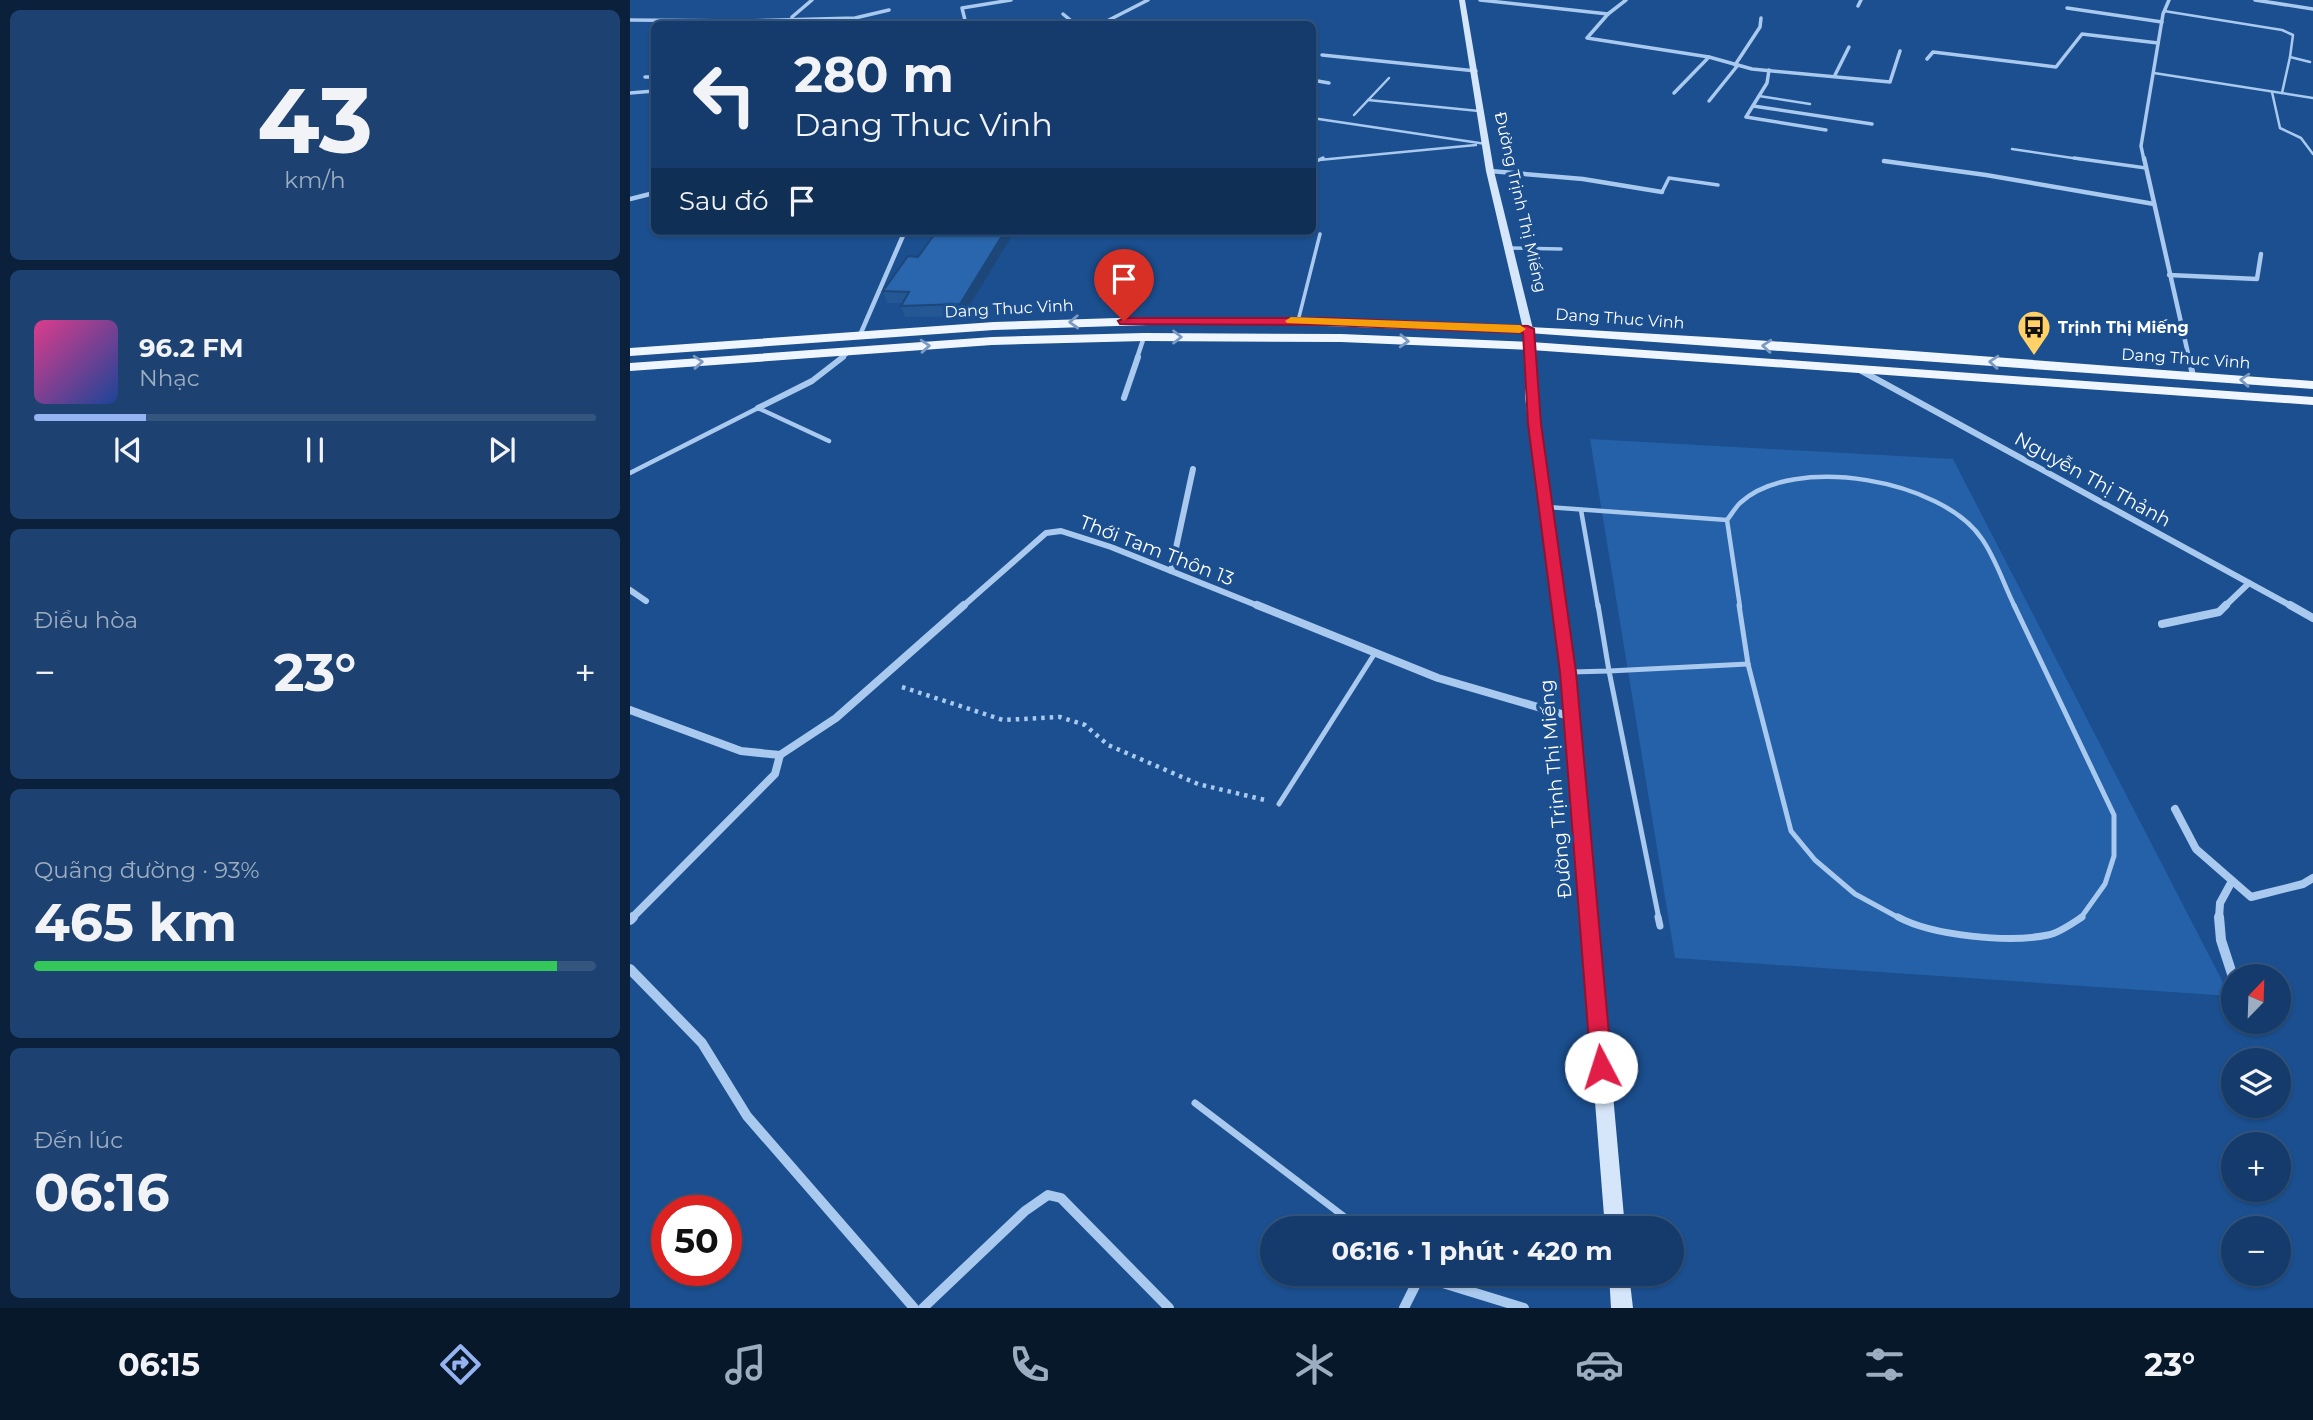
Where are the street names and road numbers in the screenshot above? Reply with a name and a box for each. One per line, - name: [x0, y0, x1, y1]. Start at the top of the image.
- street label: Đường Trịnh Thị Miếng: [1490, 110, 1551, 294]
- street label: Dang Thuc Vinh: [944, 296, 1074, 321]
- street label: Dang Thuc Vinh: [1555, 305, 1685, 332]
- street label: Dang Thuc Vinh: [2121, 345, 2251, 372]
- street label: Nguyễn Thị Thảnh: [2011, 427, 2175, 532]
- street label: Thới Tam Thôn 13: [1076, 510, 1237, 591]
- street label: Đường Trịnh Thị Miếng: [1534, 679, 1577, 899]

